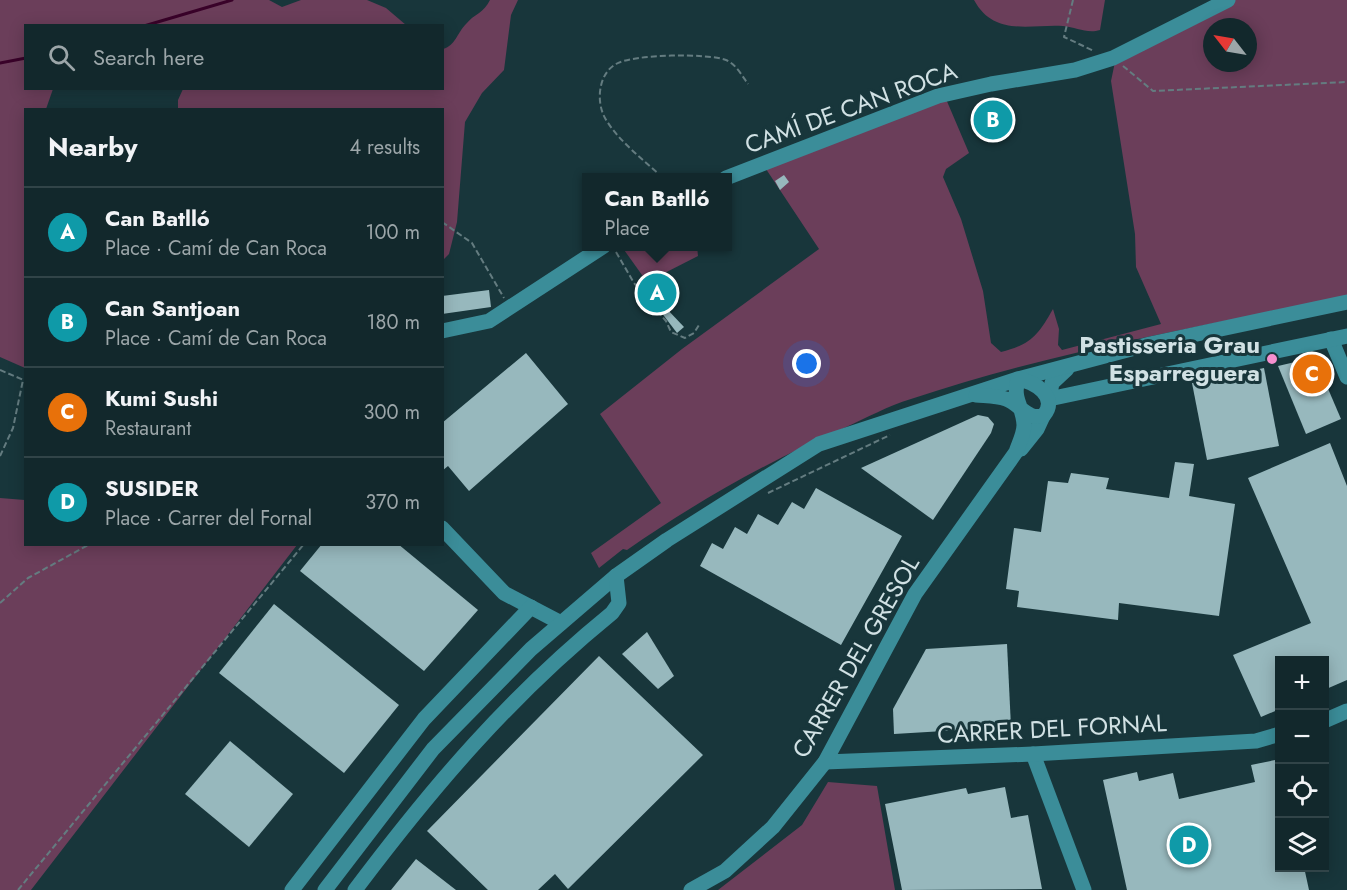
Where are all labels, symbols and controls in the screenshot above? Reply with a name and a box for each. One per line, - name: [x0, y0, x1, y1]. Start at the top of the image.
- north arrow: [1203, 18, 1257, 72]
- search box: [24, 24, 444, 90]
- icon: search: [45, 41, 78, 74]
- text: Search here: [93, 41, 204, 73]
- street label: CAMÍ DE CAN ROCA: [740, 53, 962, 162]
- pin: B: [974, 98, 1012, 142]
- text: Nearby: [48, 128, 137, 166]
- text: 4 results: [349, 133, 420, 162]
- popup: [582, 173, 732, 251]
- text: Can Batlló: [605, 182, 709, 214]
- text: Can Batlló: [105, 202, 210, 234]
- text: Place: [605, 214, 650, 243]
- text: A: [60, 218, 75, 247]
- text: 100 m: [365, 218, 420, 247]
- text: Place · Camí de Can Roca: [105, 234, 327, 263]
- pin: A: [638, 270, 676, 316]
- text: Can Santjoan: [105, 292, 240, 324]
- text: B: [61, 308, 74, 337]
- text: 180 m: [366, 308, 420, 337]
- text: Place · Camí de Can Roca: [105, 324, 327, 353]
- place label: Pastisseria Grau Esparreguera: [1079, 327, 1260, 390]
- your location: [792, 349, 821, 378]
- marker: Pastisseria Grau Esparreguera: [1265, 352, 1279, 366]
- pin: C: [1292, 352, 1332, 397]
- text: Kumi Sushi: [105, 382, 218, 414]
- text: C: [60, 398, 75, 427]
- text: 300 m: [363, 398, 420, 427]
- text: Restaurant: [105, 414, 191, 443]
- text: SUSIDER: [105, 472, 199, 504]
- text: D: [60, 488, 75, 517]
- text: 370 m: [365, 488, 420, 517]
- text: Place · Carrer del Fornal: [105, 504, 312, 533]
- street label: CARRER DEL GRESOL: [783, 549, 928, 764]
- map controls: [1275, 656, 1329, 872]
- button: +: [1275, 656, 1329, 710]
- street label: CARRER DEL FORNAL: [936, 705, 1168, 752]
- button: −: [1275, 710, 1329, 764]
- button: locate: [1275, 764, 1329, 818]
- button: layers: [1275, 818, 1329, 872]
- pin: D: [1170, 822, 1208, 868]

